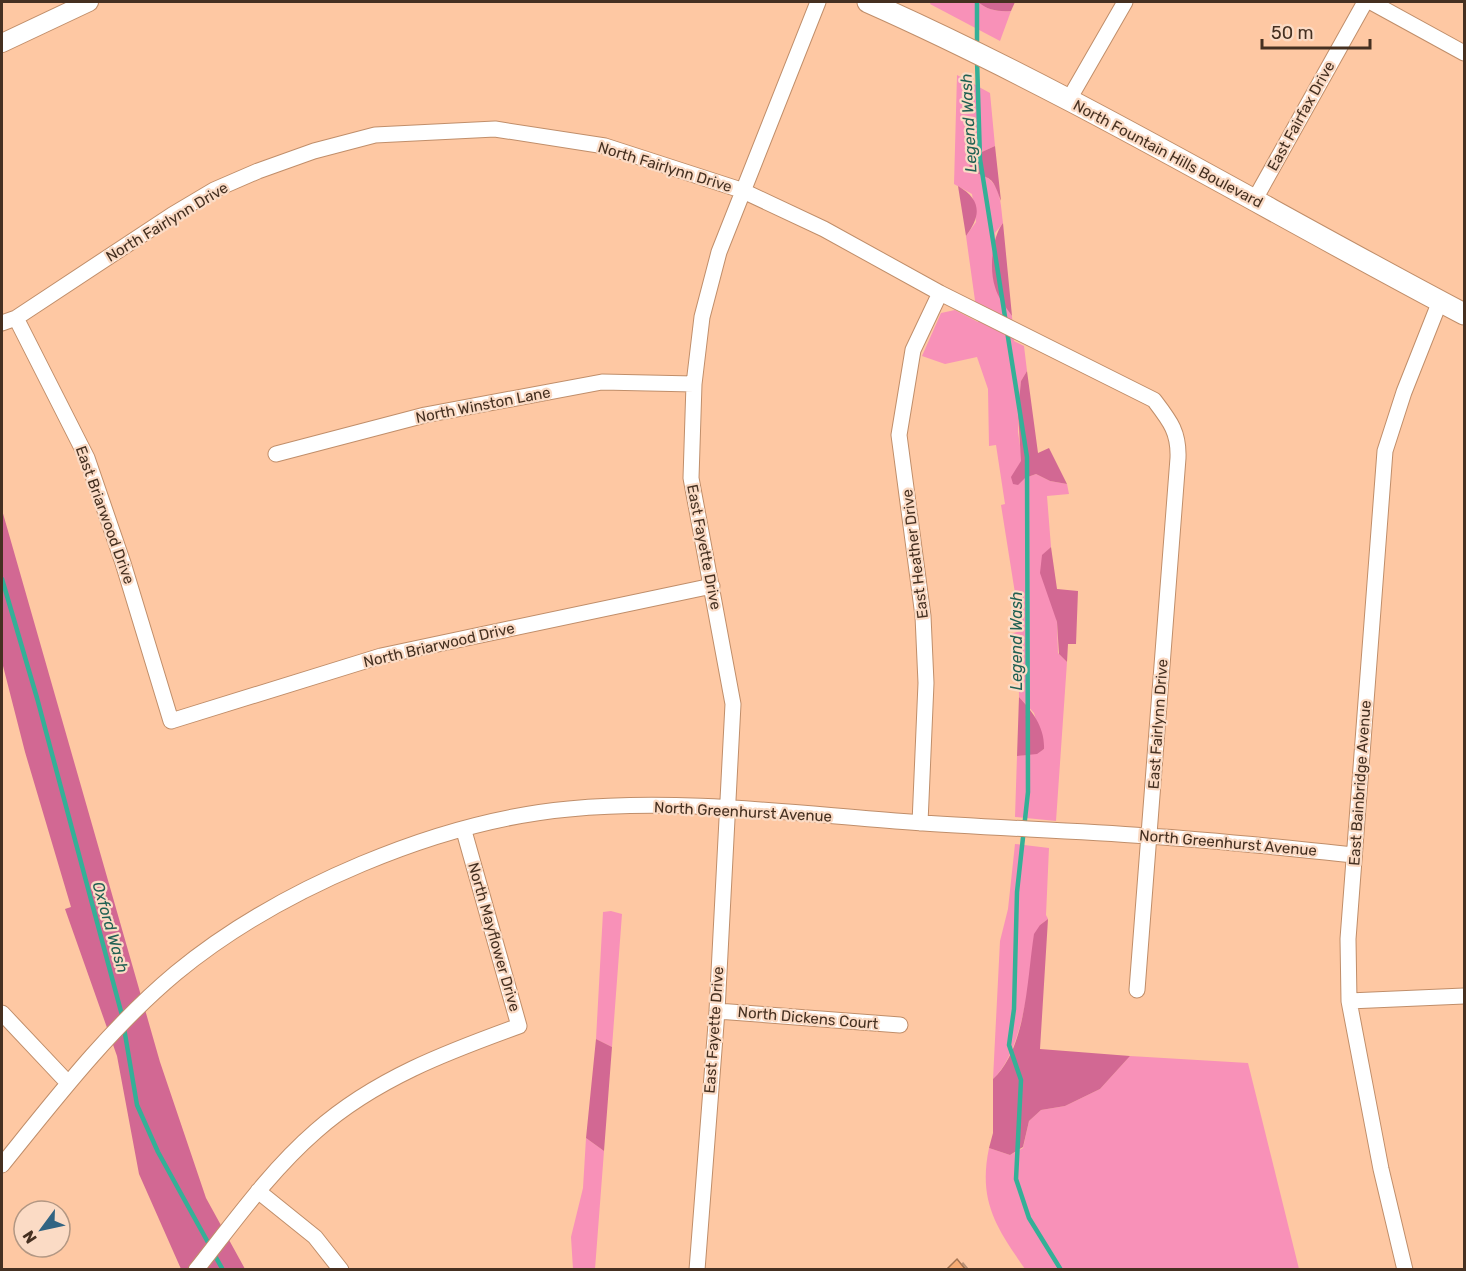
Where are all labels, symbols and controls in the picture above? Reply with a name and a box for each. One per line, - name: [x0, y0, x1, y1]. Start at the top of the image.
- scale bar: [1262, 12, 1370, 50]
- text: 50 m: [1271, 22, 1314, 44]
- street label: East Fairfax Drive: [1263, 58, 1339, 174]
- water label: Legend Wash: [956, 73, 981, 173]
- street label: North Fountain Hills Boulevard: [1070, 96, 1266, 212]
- street label: North Fairlynn Drive: [596, 138, 734, 196]
- street label: North Fairlynn Drive: [103, 178, 231, 266]
- street label: North Winston Lane: [414, 383, 552, 427]
- street label: East Briarwood Drive: [72, 444, 138, 586]
- street label: East Fayette Drive: [683, 483, 725, 611]
- street label: East Heather Drive: [898, 488, 932, 620]
- water label: Legend Wash: [1007, 591, 1026, 691]
- street label: North Briarwood Drive: [362, 619, 516, 671]
- street label: East Fairlynn Drive: [1144, 658, 1172, 790]
- street label: East Bainbridge Avenue: [1345, 700, 1375, 866]
- street label: North Greenhurst Avenue: [654, 798, 832, 826]
- street label: North Greenhurst Avenue: [1138, 826, 1318, 860]
- street label: North Mayflower Drive: [464, 860, 524, 1014]
- water label: Oxford Wash: [88, 879, 133, 975]
- street label: East Fayette Drive: [701, 966, 727, 1094]
- street label: North Dickens Court: [737, 1003, 879, 1033]
- north arrow: [12, 1199, 72, 1259]
- text: N: [19, 1227, 41, 1247]

